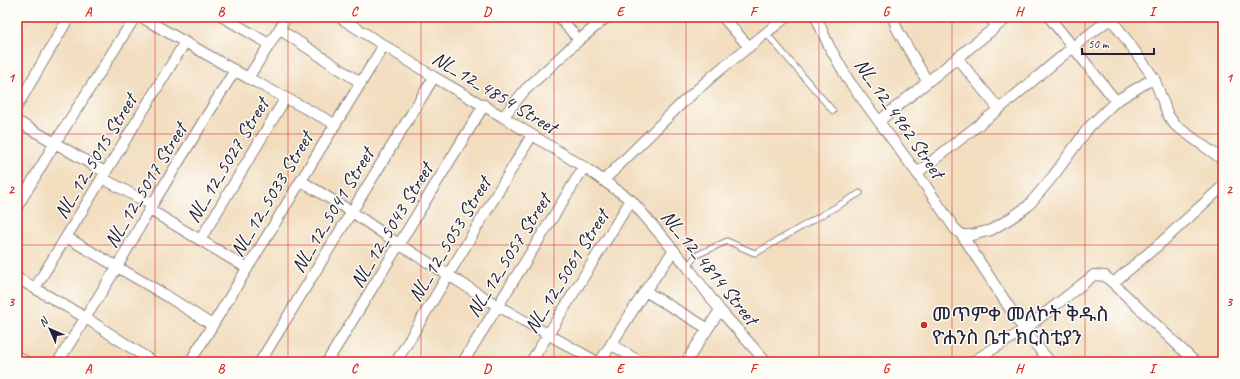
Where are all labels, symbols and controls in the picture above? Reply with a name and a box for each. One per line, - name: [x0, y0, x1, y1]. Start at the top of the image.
- text: A: [85, 4, 93, 20]
- text: B: [218, 4, 226, 20]
- text: C: [351, 4, 359, 20]
- text: D: [483, 4, 492, 20]
- text: E: [617, 4, 626, 20]
- text: F: [750, 4, 759, 20]
- text: G: [883, 4, 891, 20]
- text: H: [1015, 4, 1025, 20]
- text: I: [1149, 4, 1158, 20]
- scale bar: [1082, 30, 1154, 56]
- text: 50 m: [1088, 36, 1110, 52]
- street label: NL_12_4854 Street: [428, 45, 564, 141]
- street label: NL_12_4962 Street: [849, 53, 952, 186]
- text: 1: [8, 70, 16, 86]
- text: 1: [1226, 70, 1234, 86]
- street label: NL_12_5015 Street: [48, 87, 144, 223]
- street label: NL_12_5027 Street: [180, 91, 276, 227]
- street label: NL_12_5017 Street: [98, 116, 194, 252]
- street label: NL_12_5033 Street: [224, 125, 320, 261]
- street label: NL_12_5041 Street: [285, 141, 381, 277]
- street label: NL_12_5043 Street: [344, 156, 440, 292]
- street label: NL_12_5053 Street: [402, 170, 498, 306]
- text: 2: [8, 182, 15, 198]
- text: 2: [1226, 182, 1233, 198]
- street label: NL_12_5057 Street: [461, 186, 558, 322]
- street label: NL_12_5061 Street: [519, 202, 616, 338]
- street label: NL_12_4814 Street: [656, 205, 766, 332]
- text: 3: [8, 294, 15, 310]
- text: 3: [1226, 294, 1233, 310]
- place label: መጥምቀ መለኮት ቅዱስ ዮሐንስ ቤተ ክርስቲያን: [932, 302, 1109, 350]
- north arrow: [30, 309, 70, 349]
- text: N: [36, 313, 52, 329]
- marker: መጥምቀ መለኮት ቅዱስ ዮሐንስ ቤተ ክርስቲያን: [919, 320, 929, 330]
- text: A: [85, 361, 93, 377]
- text: B: [218, 361, 226, 377]
- text: C: [351, 361, 359, 377]
- text: D: [483, 361, 492, 377]
- text: E: [617, 361, 626, 377]
- text: F: [750, 361, 759, 377]
- text: G: [883, 361, 891, 377]
- text: H: [1015, 361, 1025, 377]
- text: I: [1149, 361, 1158, 377]

